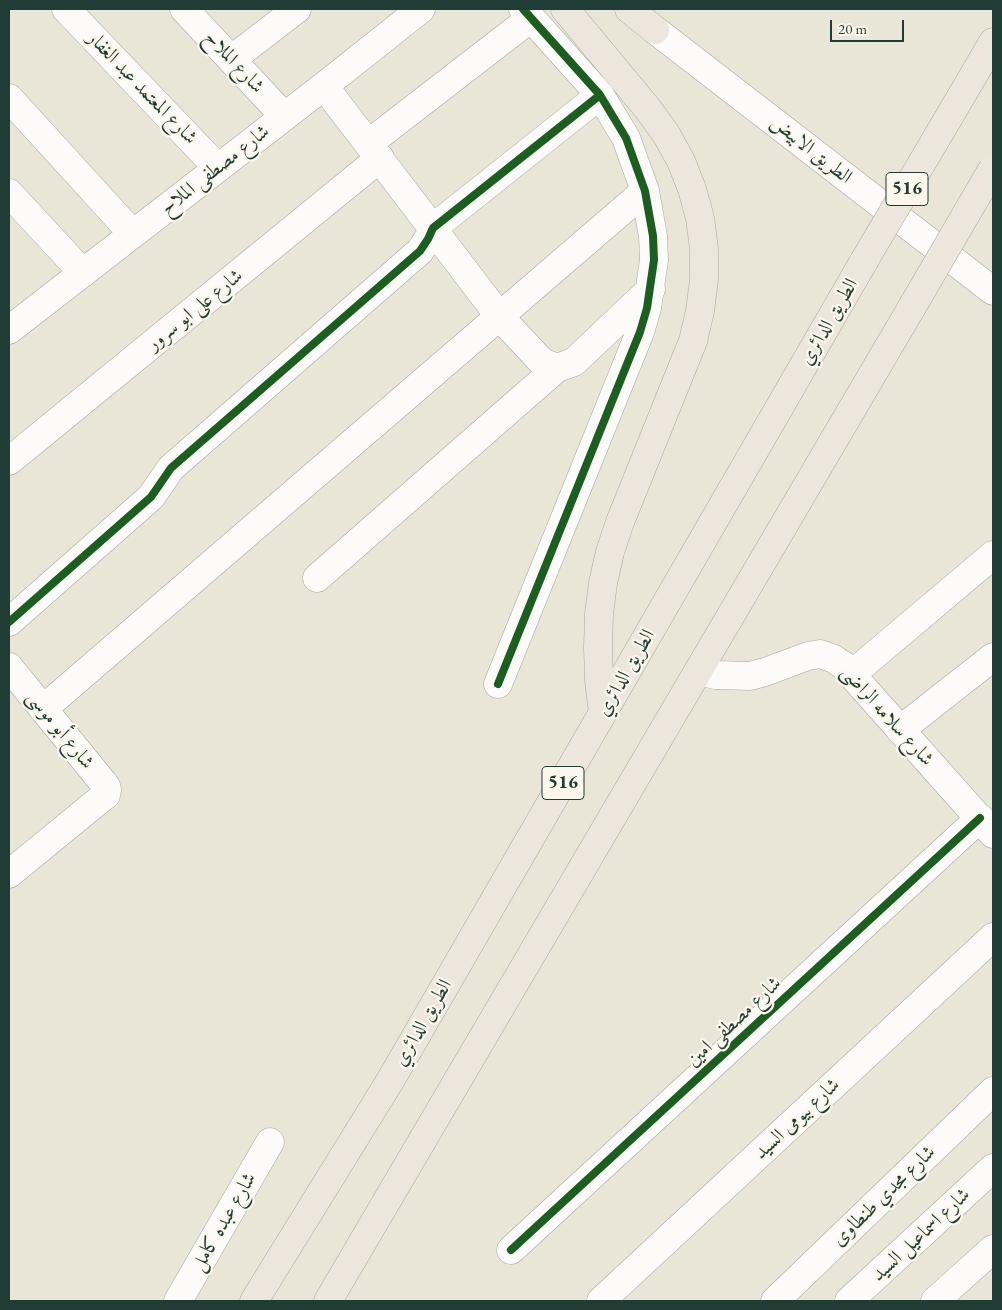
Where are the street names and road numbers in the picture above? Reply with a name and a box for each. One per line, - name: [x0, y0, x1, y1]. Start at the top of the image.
- street label: شارع المعتمد عبد الغفار: [82, 26, 202, 150]
- street label: شارع الملاح: [199, 26, 269, 98]
- street label: الطريق الابيض: [765, 111, 857, 189]
- street label: شارع مصطفى الملاح: [155, 120, 275, 220]
- road number: 516: [886, 172, 928, 205]
- street label: شارع على ابو سرور: [142, 264, 248, 356]
- street label: الطريق الدائري: [795, 274, 863, 370]
- street label: الطريق الدائري: [592, 625, 660, 721]
- street label: شارع سلامه الراضى: [835, 661, 939, 771]
- street label: شارع أبو موسى: [21, 686, 99, 774]
- road number: 516: [542, 766, 584, 800]
- street label: شارع مصطفى امين: [681, 972, 787, 1072]
- street label: الطريق الدائري: [389, 975, 457, 1071]
- street label: شارع بيومى السيد: [749, 1073, 845, 1165]
- street label: شارع مجدي طنطاوى: [827, 1141, 941, 1251]
- street label: شارع عبده كامل: [186, 1168, 262, 1276]
- street label: شارع اسماعيل السيد: [867, 1183, 975, 1287]

